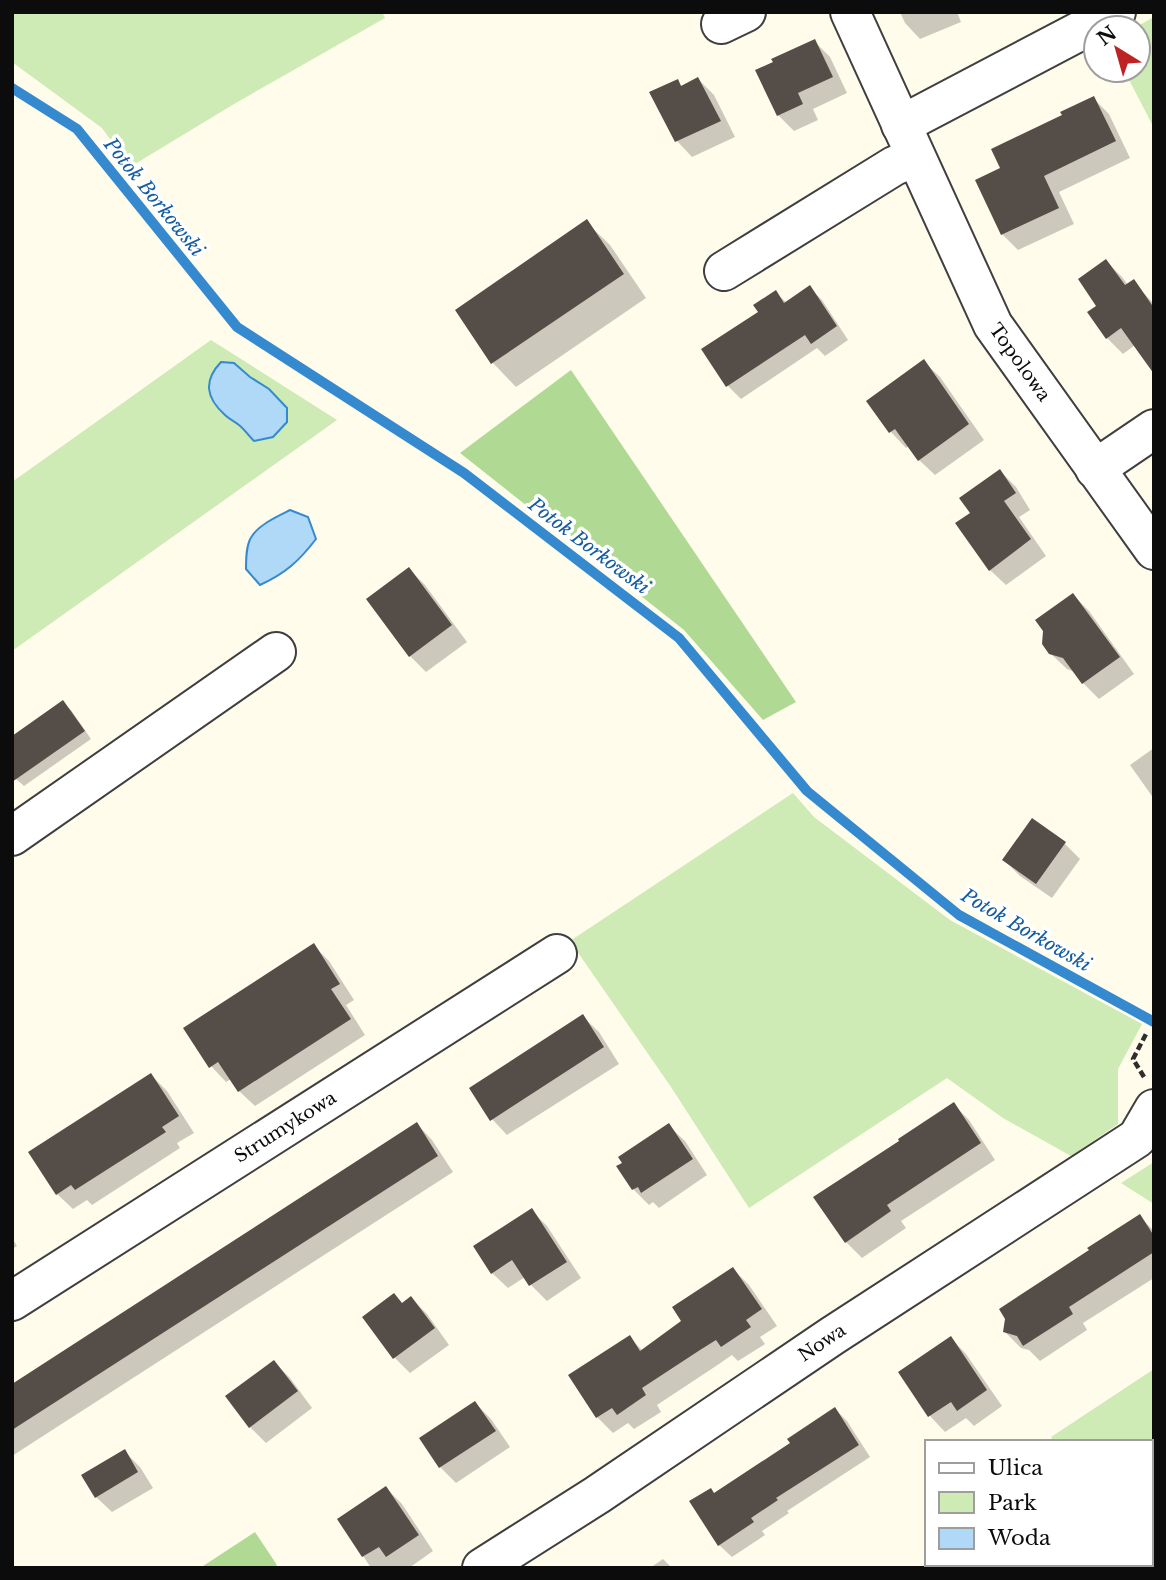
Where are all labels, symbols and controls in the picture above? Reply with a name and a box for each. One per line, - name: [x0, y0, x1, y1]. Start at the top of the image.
- north arrow: [1082, 14, 1152, 84]
- text: N: [1093, 21, 1121, 50]
- water label: Potok Borkowski: [99, 132, 209, 261]
- street label: Topolowa: [984, 319, 1055, 406]
- water label: Potok Borkowski: [523, 492, 654, 599]
- water label: Potok Borkowski: [956, 883, 1095, 977]
- street label: Strumykowa: [230, 1086, 340, 1168]
- street label: Nowa: [794, 1319, 850, 1366]
- legend: [925, 1440, 1152, 1566]
- text: Ulica: [988, 1455, 1043, 1481]
- text: Park: [988, 1490, 1037, 1516]
- text: Woda: [987, 1525, 1051, 1551]

